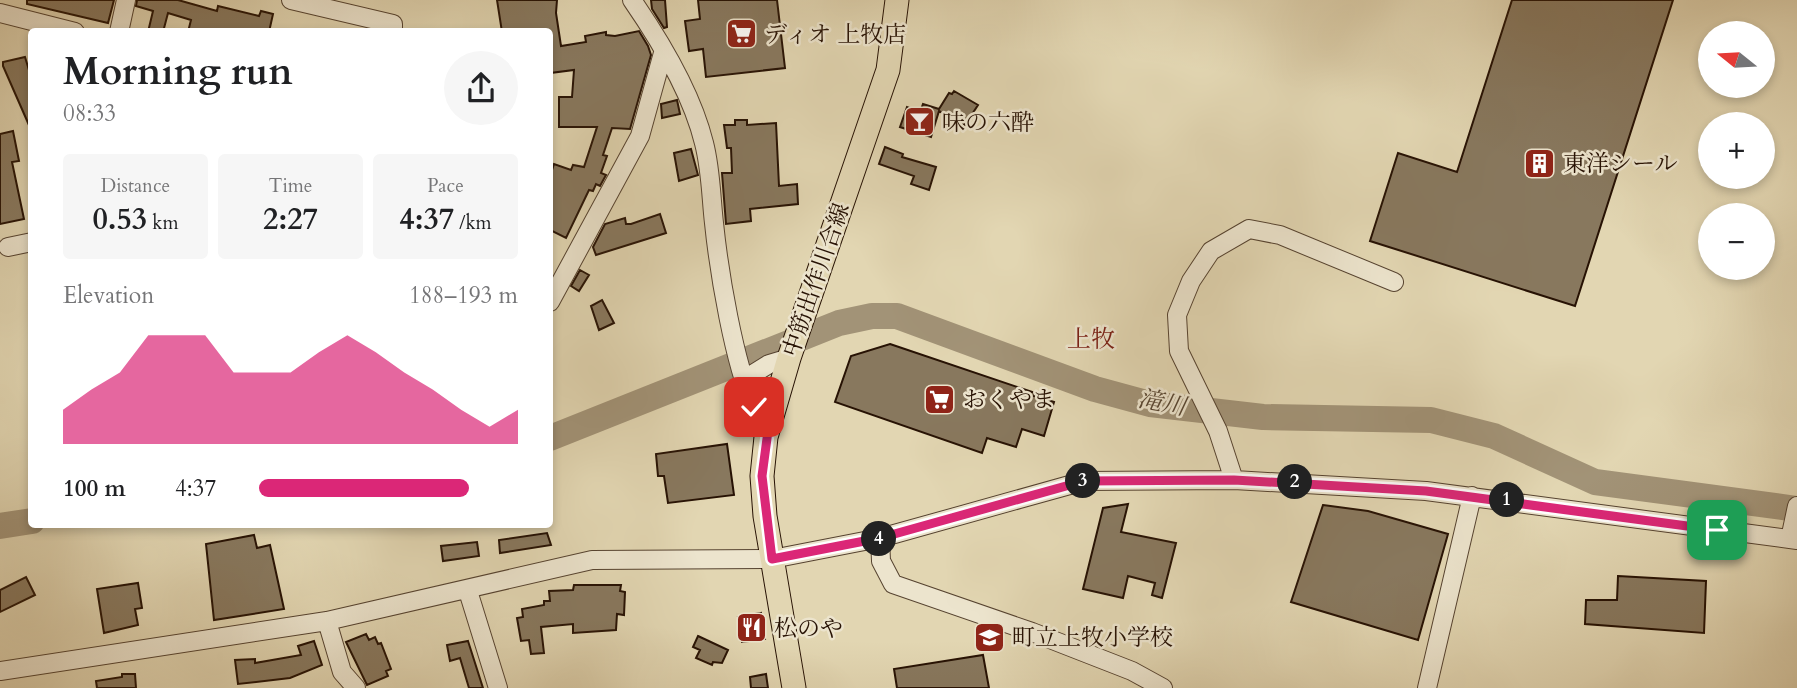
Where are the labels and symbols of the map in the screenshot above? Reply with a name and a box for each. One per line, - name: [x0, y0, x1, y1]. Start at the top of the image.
- supermarket icon: ディオ 上牧店: [724, 17, 758, 51]
- place label: ディオ 上牧店: [764, 19, 906, 50]
- north arrow: [1698, 21, 1774, 98]
- bar icon: 味の六酔: [902, 105, 936, 139]
- place label: 味の六酔: [942, 107, 1034, 138]
- building icon: 東洋シール: [1523, 146, 1557, 180]
- place label: 東洋シール: [1563, 148, 1678, 179]
- street label: 中筋出作川合線: [775, 199, 857, 361]
- district label: 上牧: [1067, 323, 1115, 356]
- pin: [724, 377, 784, 437]
- supermarket icon: おくやま: [923, 382, 957, 416]
- water label: 滝川: [1135, 382, 1192, 424]
- place label: おくやま: [963, 384, 1055, 415]
- pin: 3: [1066, 463, 1100, 498]
- pin: 2: [1278, 464, 1312, 500]
- pin: 1: [1490, 482, 1524, 518]
- pin: [1687, 500, 1747, 560]
- pin: 4: [862, 522, 896, 556]
- restaurant icon: 松のや: [734, 611, 768, 645]
- place label: 松のや: [774, 613, 843, 644]
- school or university icon: 町立上牧小学校: [972, 620, 1006, 654]
- place label: 町立上牧小学校: [1012, 622, 1173, 653]

